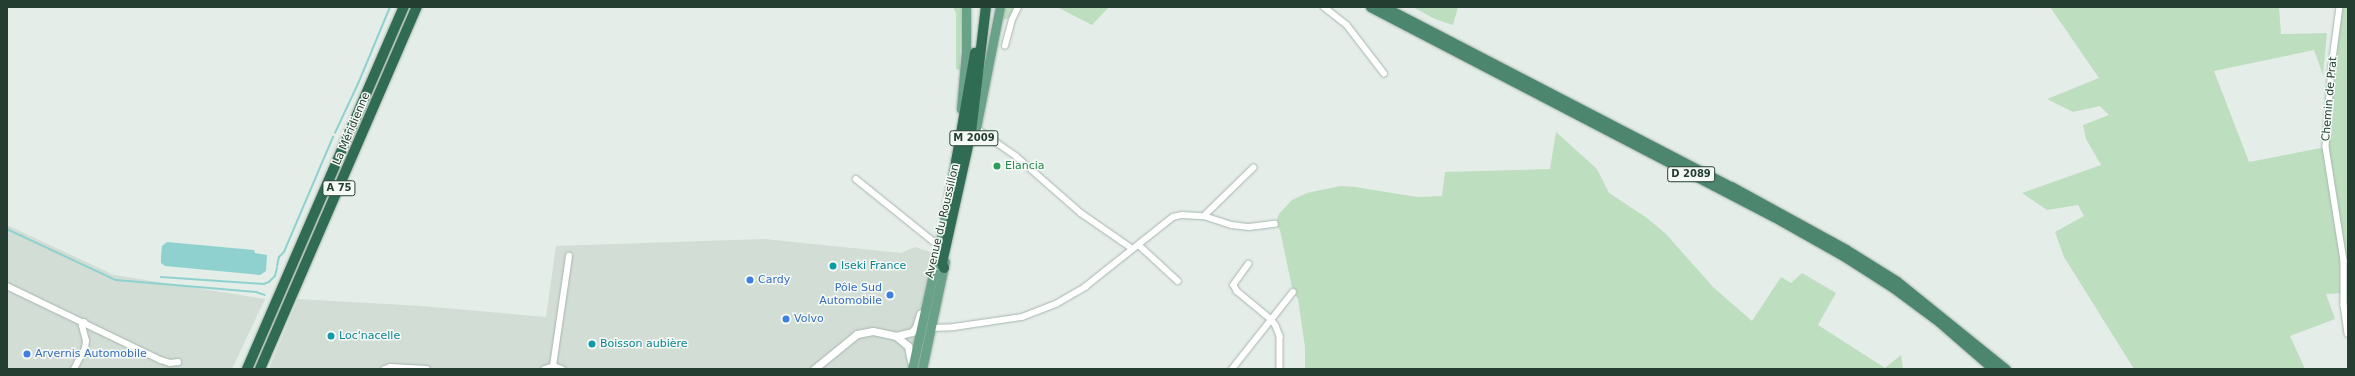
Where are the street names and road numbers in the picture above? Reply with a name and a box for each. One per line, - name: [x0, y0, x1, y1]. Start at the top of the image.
- street label: Chemin de Prat: [2320, 56, 2340, 142]
- street label: La Méridienne: [331, 91, 373, 167]
- road number: M 2009: [949, 130, 999, 146]
- street label: Avenue du Roussillon: [923, 163, 963, 279]
- road number: D 2089: [1667, 166, 1715, 182]
- road number: A 75: [322, 180, 356, 196]

